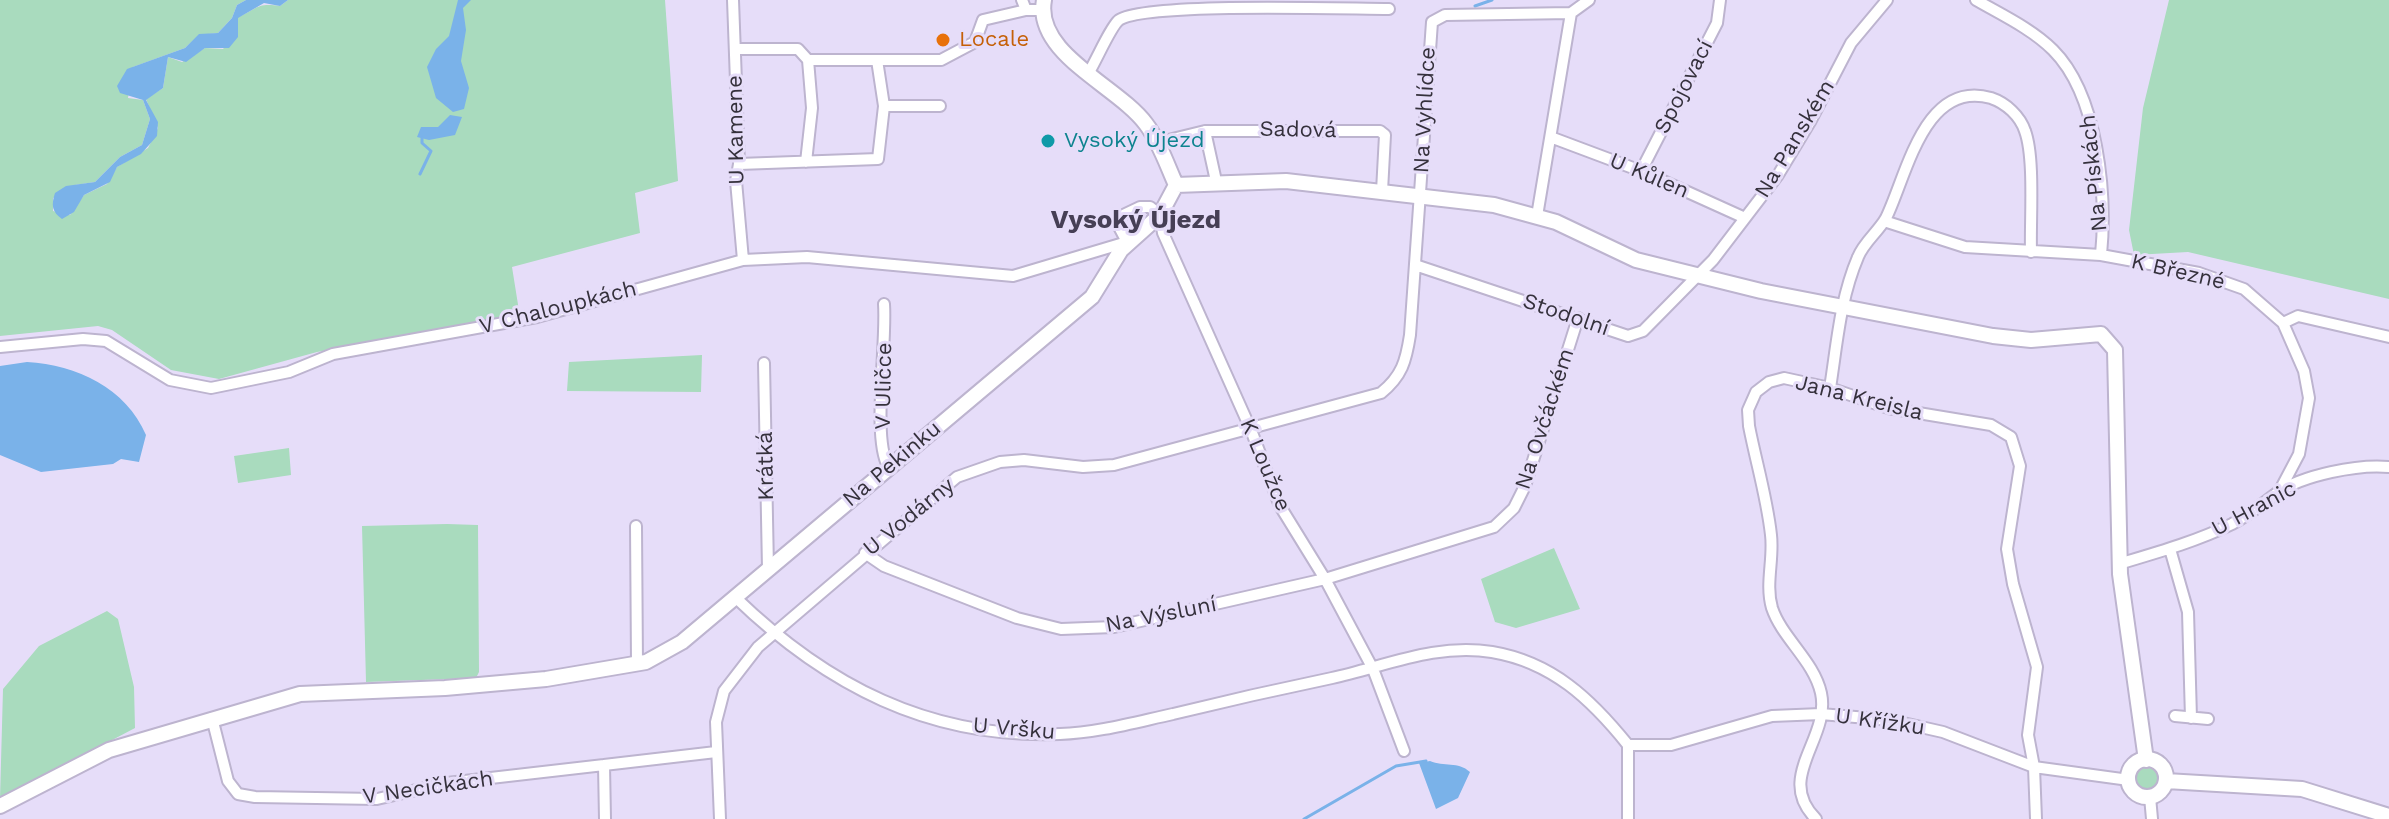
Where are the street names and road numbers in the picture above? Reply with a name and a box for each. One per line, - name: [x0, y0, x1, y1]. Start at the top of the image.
- street label: Spojovací: [1649, 36, 1719, 138]
- street label: Na Vyhlídce: [1409, 46, 1441, 174]
- street label: U Kamene: [722, 75, 750, 185]
- street label: Na Panském: [1749, 75, 1841, 203]
- street label: Na Pískách: [2075, 113, 2113, 233]
- street label: Sadová: [1259, 116, 1337, 144]
- street label: U Kůlen: [1605, 148, 1693, 204]
- street label: K Březné: [2128, 248, 2228, 296]
- street label: V Chaloupkách: [477, 276, 639, 340]
- street label: Stodolní: [1519, 288, 1613, 342]
- street label: V Uličce: [870, 342, 898, 430]
- street label: Na Ovčáckém: [1510, 345, 1580, 493]
- street label: Jana Kreisla: [1793, 369, 1925, 427]
- street label: Na Pekinku: [838, 415, 946, 513]
- street label: K Loužce: [1234, 415, 1296, 515]
- street label: Krátká: [752, 431, 780, 501]
- street label: U Vodárny: [858, 472, 960, 562]
- street label: U Hranic: [2207, 476, 2301, 542]
- street label: Na Výsluní: [1103, 591, 1219, 639]
- street label: U Křížku: [1834, 703, 1926, 741]
- street label: U Vršku: [972, 712, 1056, 746]
- street label: V Necičkách: [361, 766, 495, 810]

